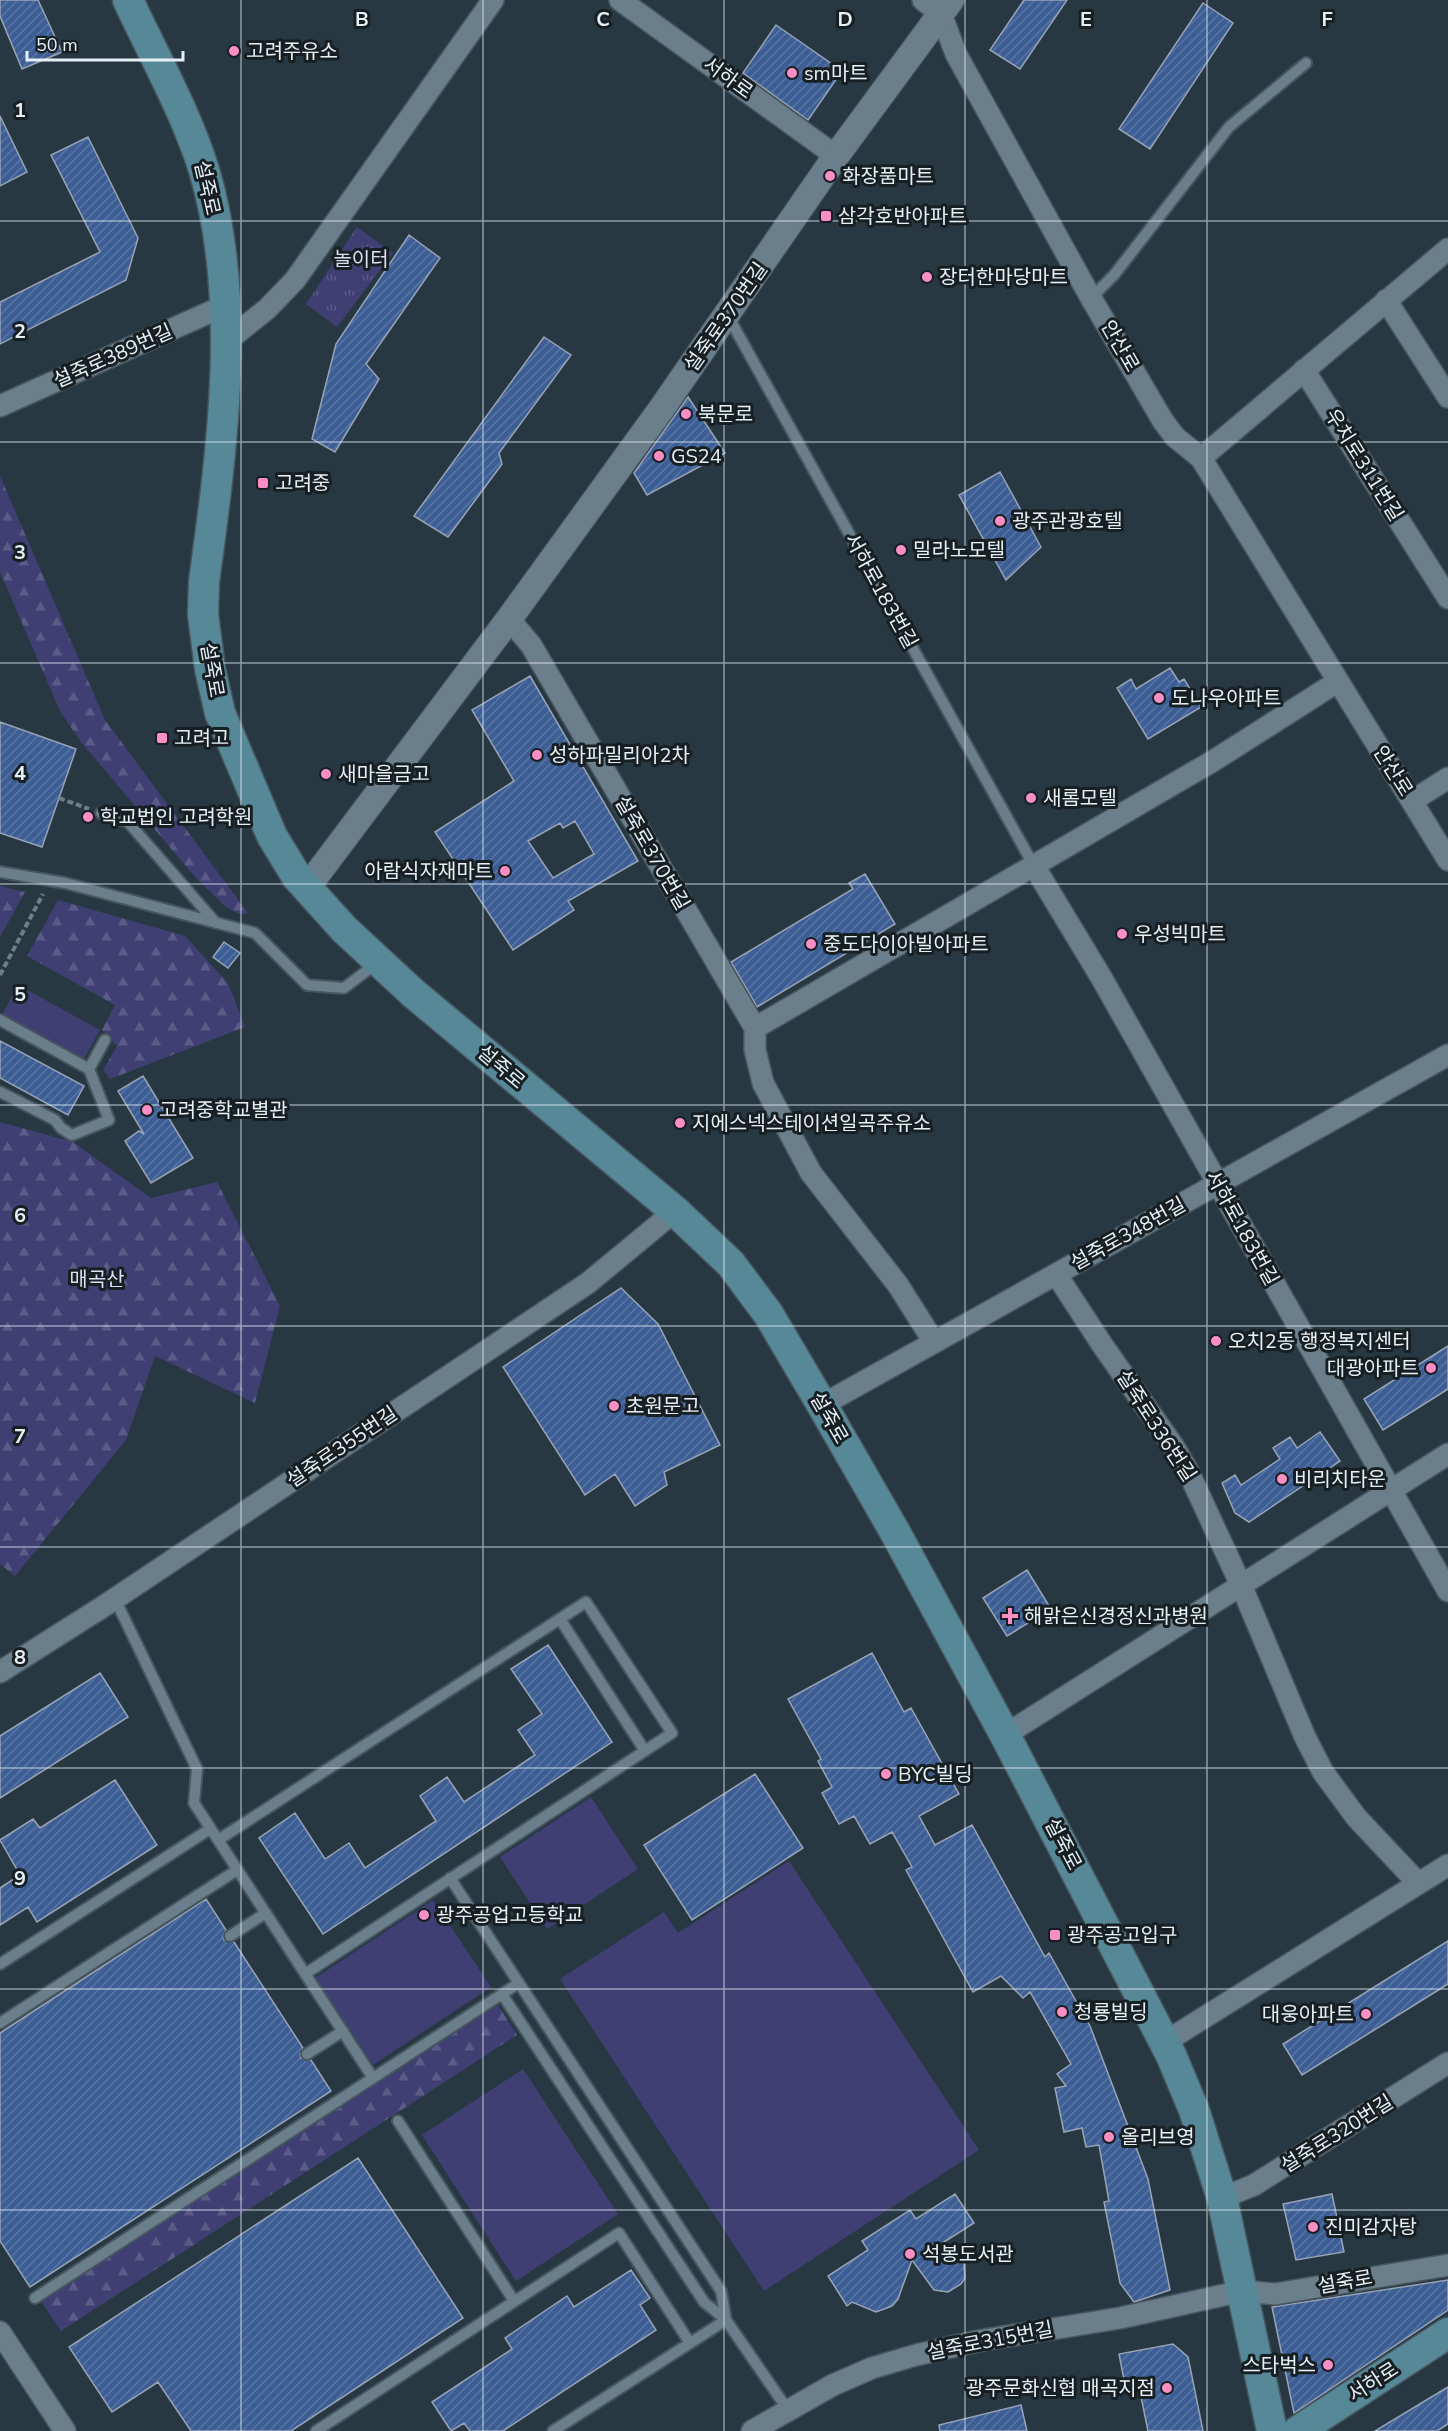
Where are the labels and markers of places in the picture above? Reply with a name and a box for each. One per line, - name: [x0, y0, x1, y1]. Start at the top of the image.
- place label: 고려주유소: [246, 38, 338, 65]
- marker: 고려주유소: [227, 44, 241, 58]
- place label: sm마트: [804, 60, 868, 87]
- marker: sm마트: [785, 66, 799, 80]
- place label: 화장품마트: [842, 163, 934, 190]
- marker: 화장품마트: [823, 169, 837, 183]
- place label: 삼각호반아파트: [838, 203, 967, 230]
- marker: 삼각호반아파트: [819, 209, 833, 223]
- place label: 장터한마당마트: [939, 264, 1068, 291]
- marker: 장터한마당마트: [920, 270, 934, 284]
- place label: 북문로: [698, 401, 753, 428]
- marker: 북문로: [679, 407, 693, 421]
- place label: GS24: [671, 443, 722, 470]
- marker: GS24: [652, 449, 666, 463]
- place label: 고려중: [275, 470, 330, 497]
- marker: 고려중: [256, 476, 270, 490]
- place label: 광주관광호텔: [1012, 508, 1122, 535]
- marker: 광주관광호텔: [993, 514, 1007, 528]
- place label: 밀라노모텔: [913, 537, 1005, 564]
- marker: 밀라노모텔: [894, 543, 908, 557]
- place label: 도나우아파트: [1171, 685, 1281, 712]
- marker: 도나우아파트: [1152, 691, 1166, 705]
- place label: 고려고: [174, 725, 229, 752]
- marker: 고려고: [155, 731, 169, 745]
- place label: 성하파밀리아2차: [549, 742, 690, 769]
- marker: 성하파밀리아2차: [530, 748, 544, 762]
- place label: 새마을금고: [338, 761, 430, 788]
- marker: 새마을금고: [319, 767, 333, 781]
- place label: 새롬모텔: [1043, 785, 1117, 812]
- marker: 새롬모텔: [1024, 791, 1038, 805]
- place label: 학교법인 고려학원: [100, 804, 252, 831]
- marker: 학교법인 고려학원: [81, 810, 95, 824]
- place label: 아람식자재마트: [364, 858, 493, 885]
- marker: 아람식자재마트: [498, 864, 512, 878]
- place label: 우성빅마트: [1134, 921, 1226, 948]
- marker: 우성빅마트: [1115, 927, 1129, 941]
- place label: 중도다이아빌아파트: [823, 931, 989, 958]
- marker: 중도다이아빌아파트: [804, 937, 818, 951]
- place label: 고려중학교별관: [159, 1097, 288, 1124]
- marker: 고려중학교별관: [140, 1103, 154, 1117]
- place label: 지에스넥스테이션일곡주유소: [692, 1110, 931, 1137]
- marker: 지에스넥스테이션일곡주유소: [673, 1116, 687, 1130]
- place label: 오치2동 행정복지센터: [1228, 1328, 1411, 1355]
- marker: 오치2동 행정복지센터: [1209, 1334, 1223, 1348]
- place label: 대광아파트: [1327, 1355, 1419, 1382]
- marker: 대광아파트: [1424, 1361, 1438, 1375]
- place label: 초원문고: [626, 1393, 700, 1420]
- marker: 초원문고: [607, 1399, 621, 1413]
- place label: 비리치타운: [1294, 1466, 1386, 1493]
- marker: 비리치타운: [1275, 1472, 1289, 1486]
- place label: 해맑은신경정신과병원: [1024, 1603, 1208, 1630]
- marker: 해맑은신경정신과병원: [1001, 1607, 1019, 1625]
- place label: BYC빌딩: [898, 1761, 973, 1788]
- marker: BYC빌딩: [879, 1767, 893, 1781]
- place label: 광주공업고등학교: [436, 1902, 583, 1929]
- marker: 광주공업고등학교: [417, 1908, 431, 1922]
- place label: 광주공고입구: [1067, 1922, 1177, 1949]
- marker: 광주공고입구: [1048, 1928, 1062, 1942]
- place label: 청룡빌딩: [1074, 1999, 1148, 2026]
- place label: 대웅아파트: [1262, 2001, 1354, 2028]
- marker: 청룡빌딩: [1055, 2005, 1069, 2019]
- marker: 대웅아파트: [1359, 2007, 1373, 2021]
- place label: 올리브영: [1121, 2124, 1195, 2151]
- marker: 올리브영: [1102, 2130, 1116, 2144]
- place label: 진미감자탕: [1325, 2214, 1417, 2241]
- marker: 진미감자탕: [1306, 2220, 1320, 2234]
- place label: 석봉도서관: [922, 2241, 1014, 2268]
- marker: 석봉도서관: [903, 2247, 917, 2261]
- place label: 스타벅스: [1242, 2352, 1316, 2379]
- marker: 스타벅스: [1321, 2358, 1335, 2372]
- place label: 광주문화신협 매곡지점: [966, 2375, 1155, 2402]
- marker: 광주문화신협 매곡지점: [1160, 2381, 1174, 2395]

